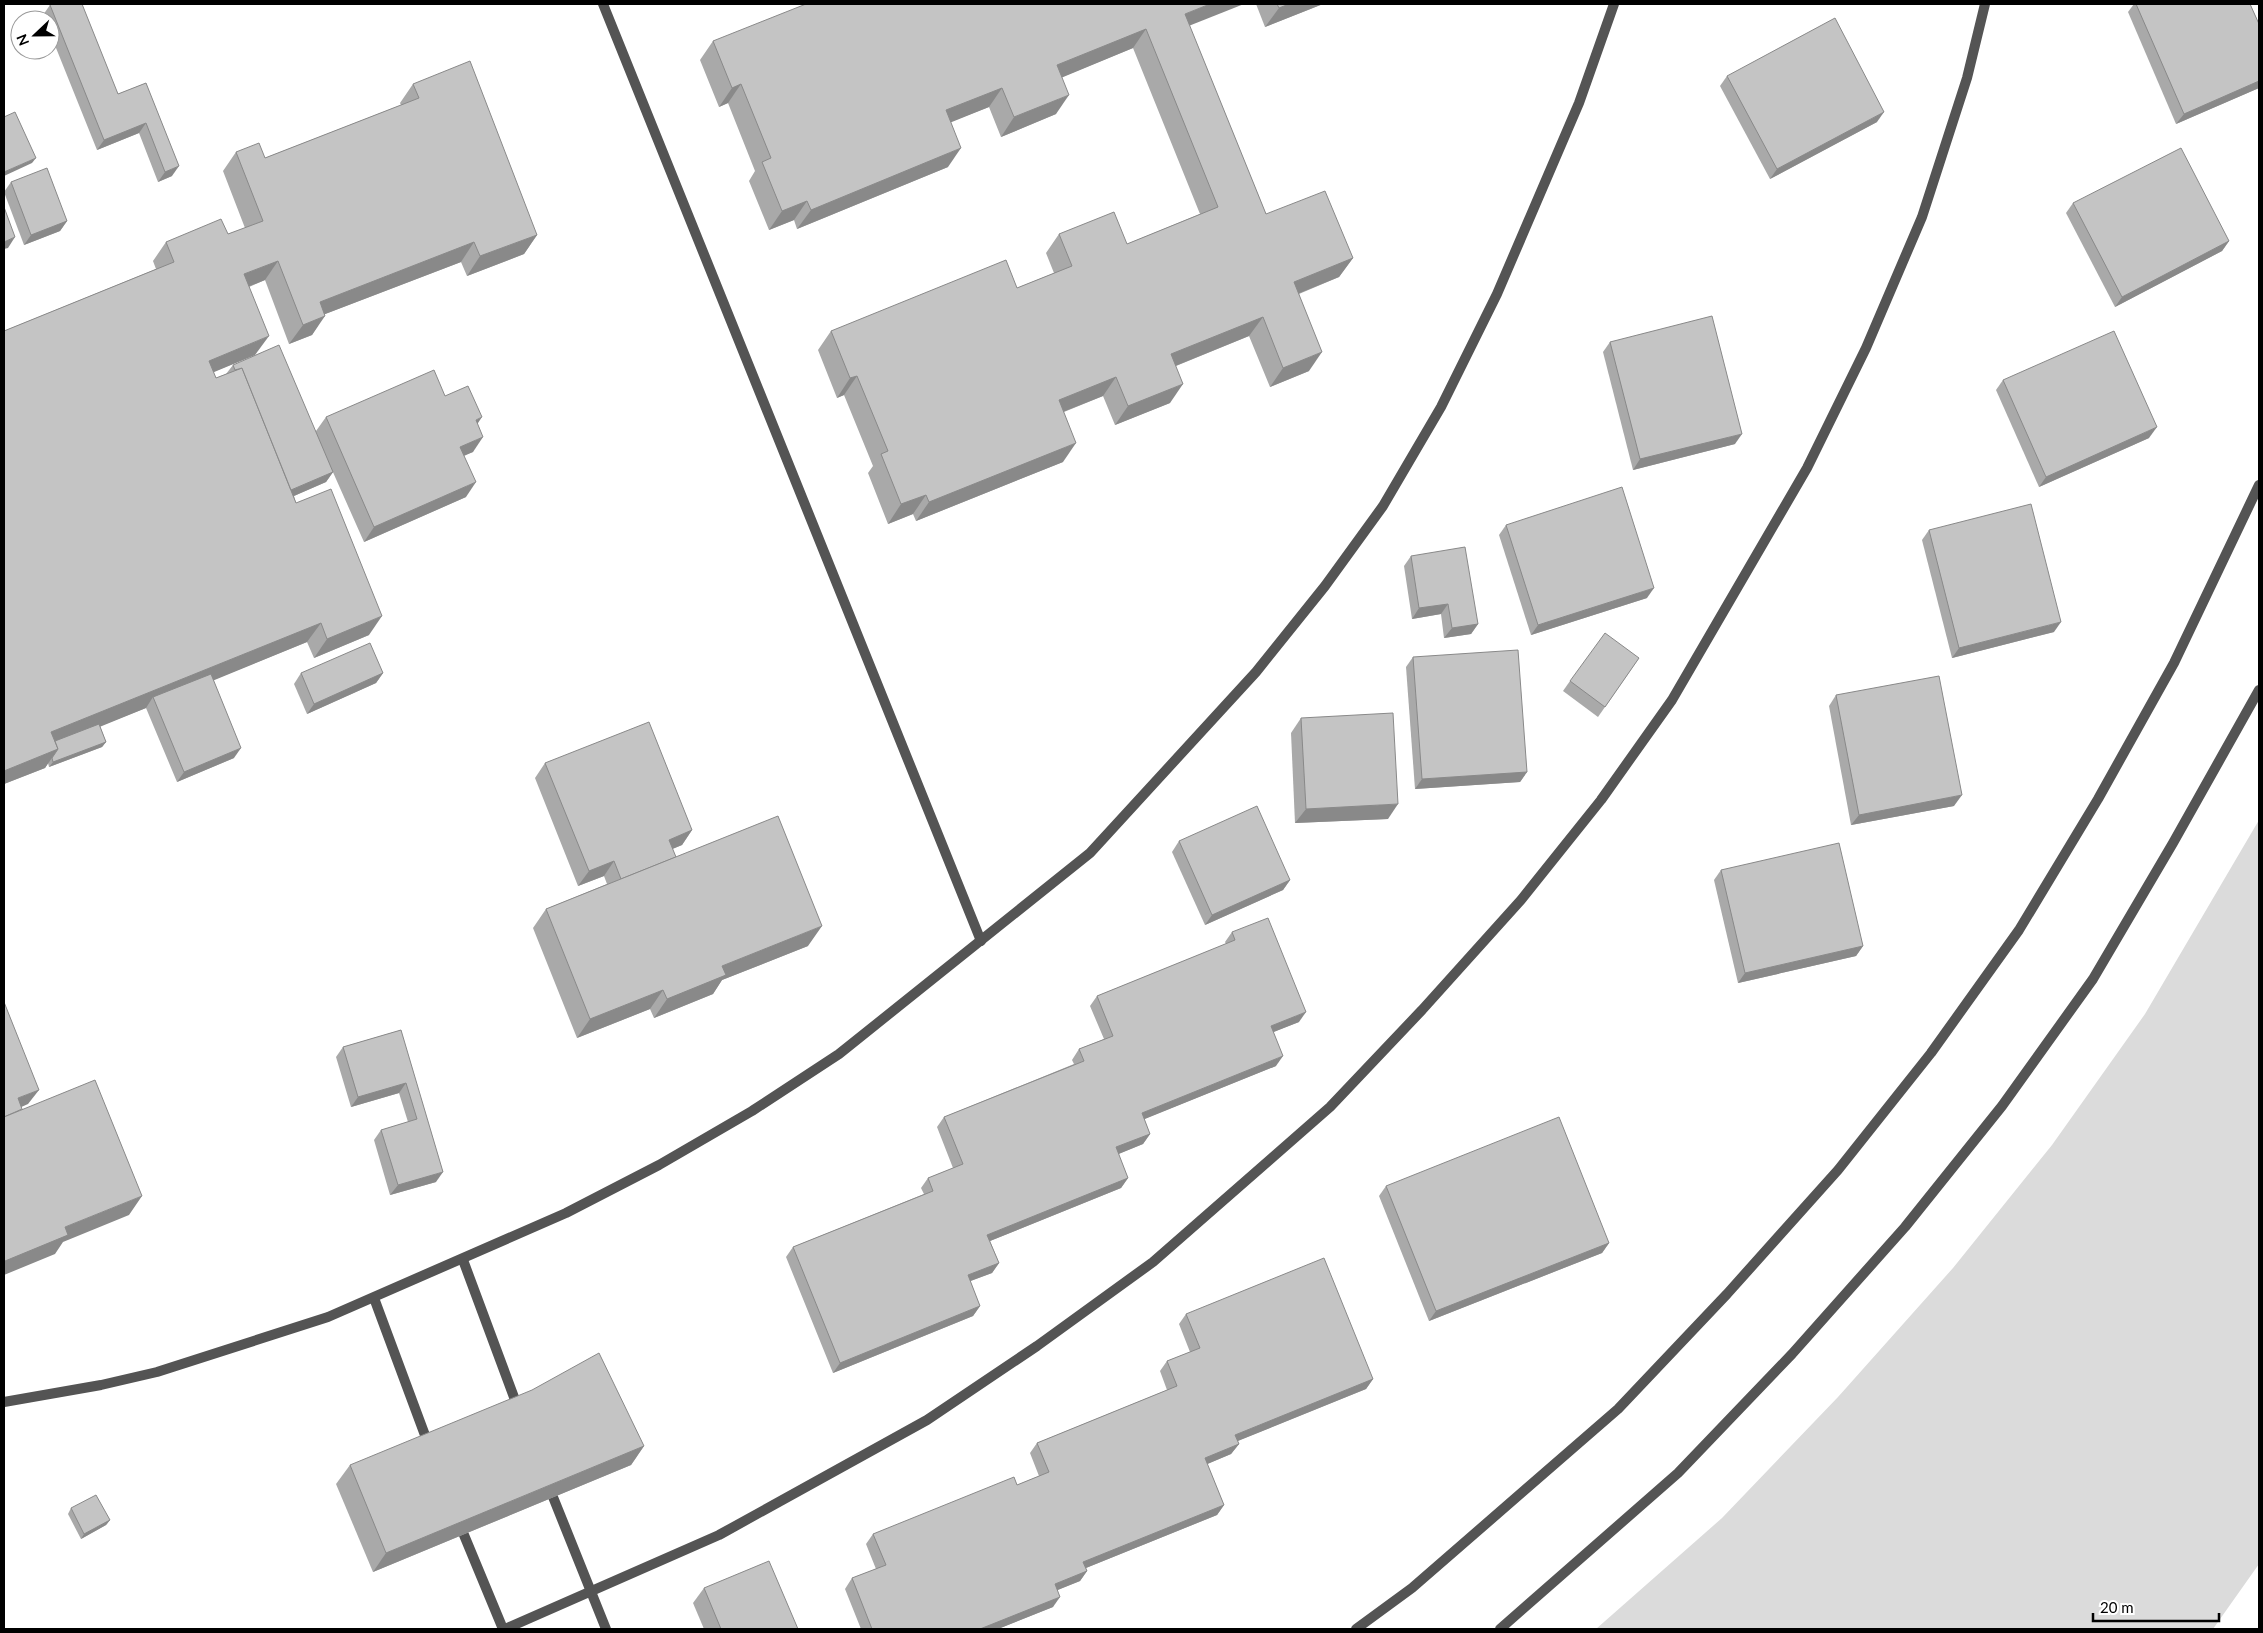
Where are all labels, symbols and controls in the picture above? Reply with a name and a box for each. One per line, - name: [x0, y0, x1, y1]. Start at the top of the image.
- north arrow: [10, 10, 60, 60]
- text: N: [13, 32, 32, 48]
- scale bar: [2093, 1590, 2219, 1622]
- text: 20 m: [2100, 1598, 2134, 1616]

